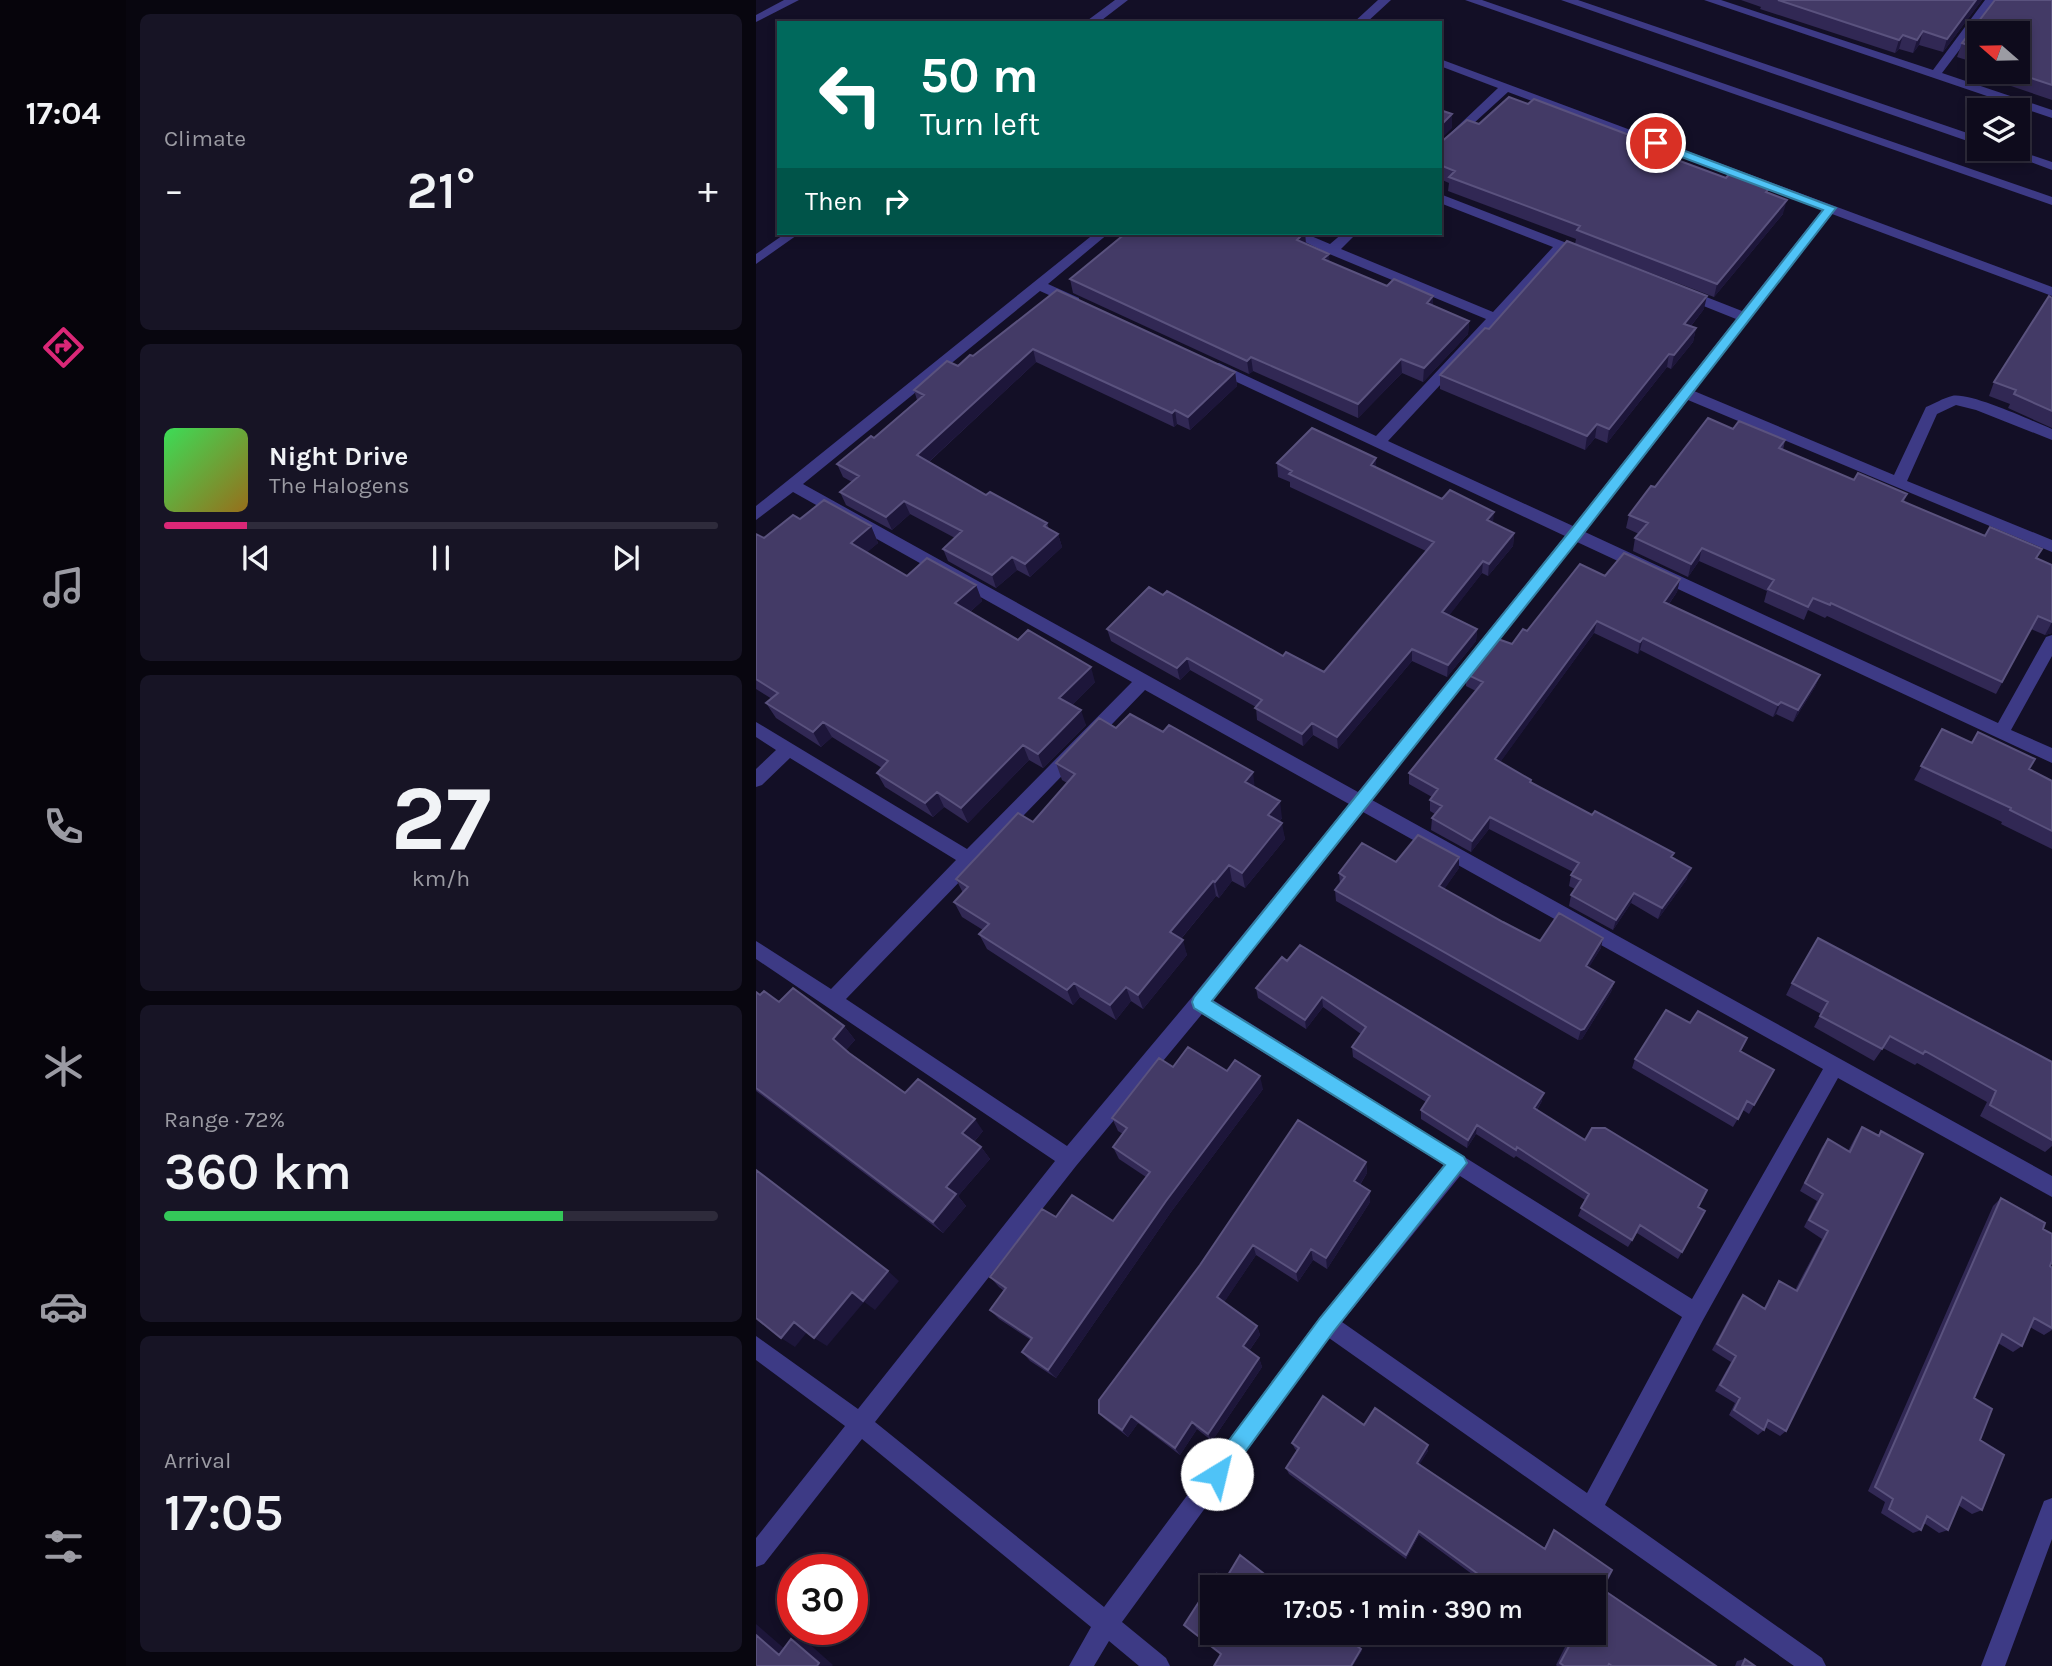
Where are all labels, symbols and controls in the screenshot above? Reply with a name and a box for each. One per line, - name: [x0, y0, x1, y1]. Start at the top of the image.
- north arrow: [1967, 21, 2030, 84]
- map controls: [1967, 21, 2030, 161]
- text: 50 m: [920, 47, 1038, 104]
- icon: left: [805, 49, 896, 140]
- text: 17:04: [25, 95, 101, 132]
- button: layers: [1967, 98, 2030, 161]
- text: Turn left: [920, 106, 1040, 143]
- pin: [1626, 113, 1686, 173]
- icon: arrive: [1637, 124, 1675, 162]
- text: Climate: [164, 125, 246, 152]
- text: 21°: [407, 160, 475, 221]
- text: −: [164, 168, 184, 213]
- text: +: [698, 168, 718, 213]
- icon: right: [877, 182, 915, 220]
- text: Then: [805, 186, 863, 217]
- icon: directions: [39, 323, 88, 372]
- text: Night Drive: [269, 441, 408, 472]
- text: The Halogens: [269, 472, 409, 499]
- icon: previous: [237, 539, 275, 577]
- icon: pause: [422, 539, 460, 577]
- icon: next: [607, 539, 645, 577]
- icon: music: [39, 563, 88, 612]
- text: 27: [391, 766, 491, 872]
- icon: phone: [39, 802, 88, 851]
- text: km/h: [412, 865, 470, 892]
- icon: climate: [39, 1042, 88, 1091]
- text: Range · 72%: [164, 1106, 285, 1133]
- text: 360 km: [164, 1141, 352, 1202]
- icon: car: [39, 1282, 88, 1331]
- position arrow: [1180, 1437, 1254, 1511]
- text: Arrival: [164, 1447, 231, 1474]
- text: 17:05: [164, 1482, 283, 1543]
- icon: filters: [39, 1522, 88, 1571]
- speed limit sign: 30: [777, 1554, 868, 1645]
- text: 17:05 · 1 min · 390 m: [1283, 1594, 1523, 1625]

